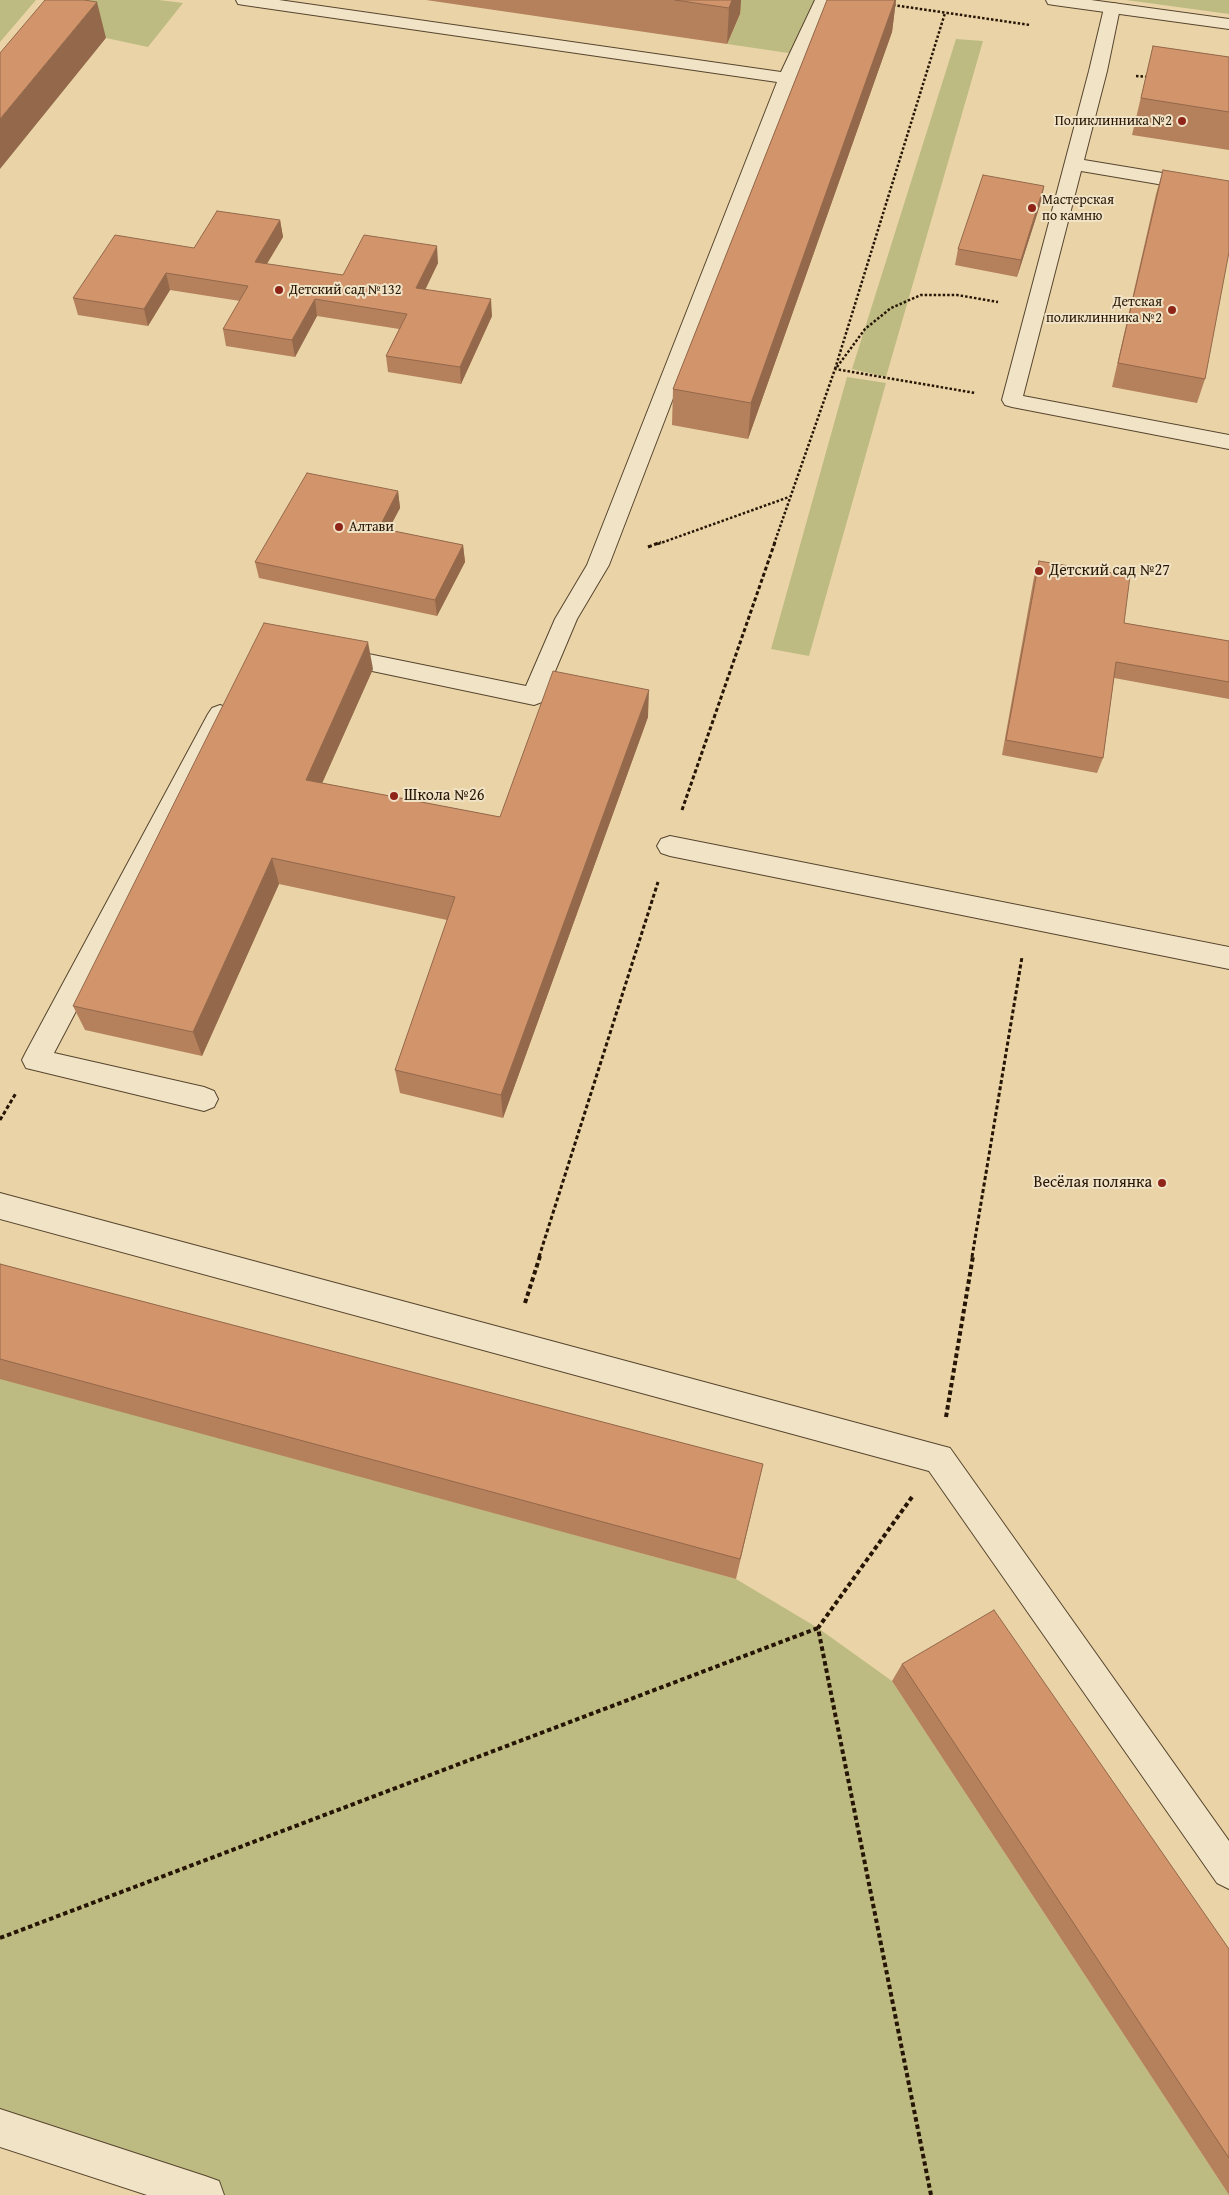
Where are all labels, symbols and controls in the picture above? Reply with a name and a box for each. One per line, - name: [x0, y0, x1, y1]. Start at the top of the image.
- place label: Поликлинника №2: [1055, 113, 1172, 129]
- marker: Поликлинника №2: [1176, 115, 1188, 127]
- place label: Мастерская по камню: [1042, 192, 1114, 224]
- marker: Мастерская по камню: [1026, 202, 1038, 214]
- place label: Детский сад №132: [289, 282, 402, 298]
- marker: Детский сад №132: [273, 284, 285, 296]
- place label: Детская поликлинника №2: [1046, 294, 1162, 326]
- marker: Детская поликлинника №2: [1166, 304, 1178, 316]
- place label: Алтави: [349, 519, 394, 535]
- marker: Алтави: [333, 521, 345, 533]
- place label: Детский сад №27: [1049, 561, 1170, 581]
- marker: Детский сад №27: [1033, 565, 1045, 577]
- place label: Школа №26: [404, 786, 484, 806]
- marker: Школа №26: [388, 790, 400, 802]
- place label: Весёлая полянка: [1033, 1173, 1152, 1193]
- marker: Весёлая полянка: [1156, 1177, 1168, 1189]

